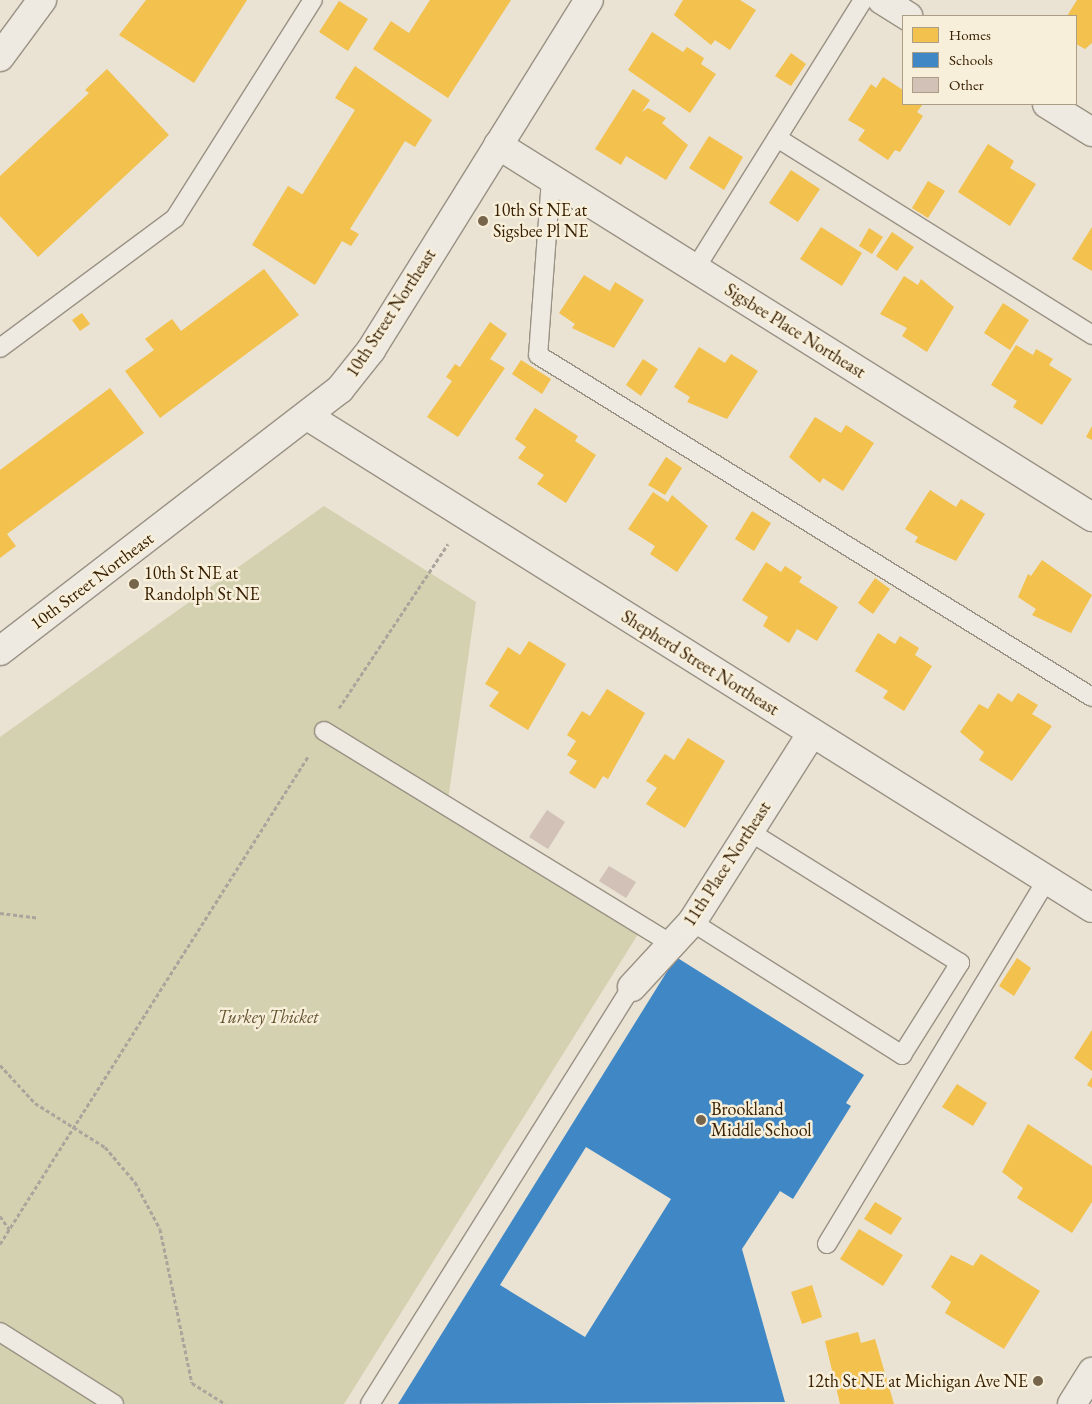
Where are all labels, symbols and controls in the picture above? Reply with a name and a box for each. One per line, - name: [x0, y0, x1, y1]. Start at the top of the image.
- legend: [902, 15, 1077, 105]
- text: Homes: [949, 25, 991, 44]
- text: Schools: [949, 50, 993, 69]
- text: Other: [949, 75, 984, 94]
- place label: 10th St NE at Sigsbee Pl NE: [493, 200, 588, 242]
- marker: 10th St NE at Sigsbee Pl NE: [477, 215, 489, 227]
- street label: 10th Street Northeast: [341, 245, 441, 381]
- street label: Sigsbee Place Northeast: [721, 279, 869, 383]
- street label: 10th Street Northeast: [26, 528, 158, 634]
- place label: 10th St NE at Randolph St NE: [144, 563, 260, 606]
- marker: 10th St NE at Randolph St NE: [128, 578, 140, 590]
- street label: Shepherd Street Northeast: [617, 606, 783, 720]
- street label: 11th Place Northeast: [679, 797, 775, 931]
- park label: Turkey Thicket: [218, 1006, 318, 1028]
- place label: Brookland Middle School: [711, 1099, 812, 1142]
- marker: Brookland Middle School: [695, 1114, 707, 1126]
- place label: 12th St NE at Michigan Ave NE: [807, 1370, 1028, 1392]
- marker: 12th St NE at Michigan Ave NE: [1032, 1375, 1044, 1387]

